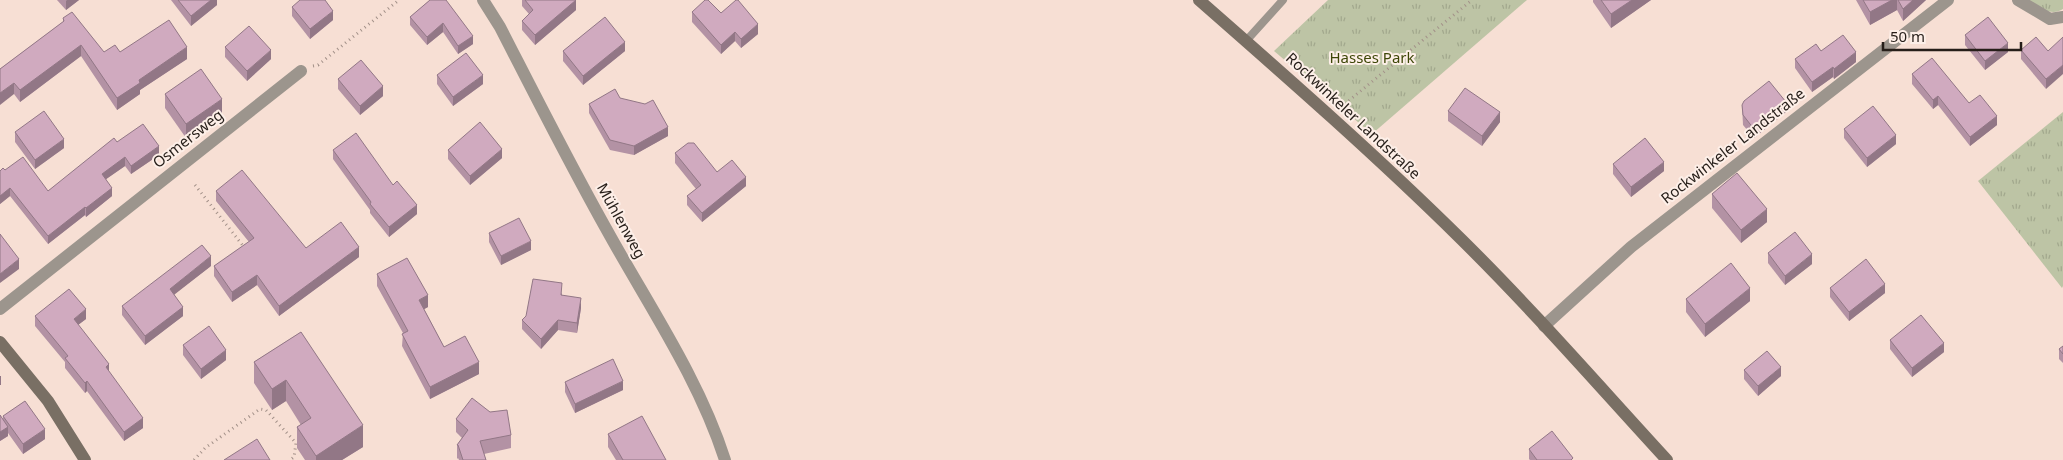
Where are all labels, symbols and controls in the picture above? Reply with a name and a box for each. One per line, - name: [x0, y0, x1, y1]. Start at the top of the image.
- scale bar: [1883, 20, 2020, 52]
- text: 50 m: [1890, 26, 1925, 46]
- park label: Hasses Park: [1329, 47, 1415, 67]
- street label: Rockwinkeler Landstraße: [1282, 48, 1425, 183]
- street label: Rockwinkeler Landstraße: [1656, 83, 1808, 208]
- street label: Osmersweg: [148, 104, 227, 172]
- street label: Mühlenweg: [593, 179, 651, 262]

